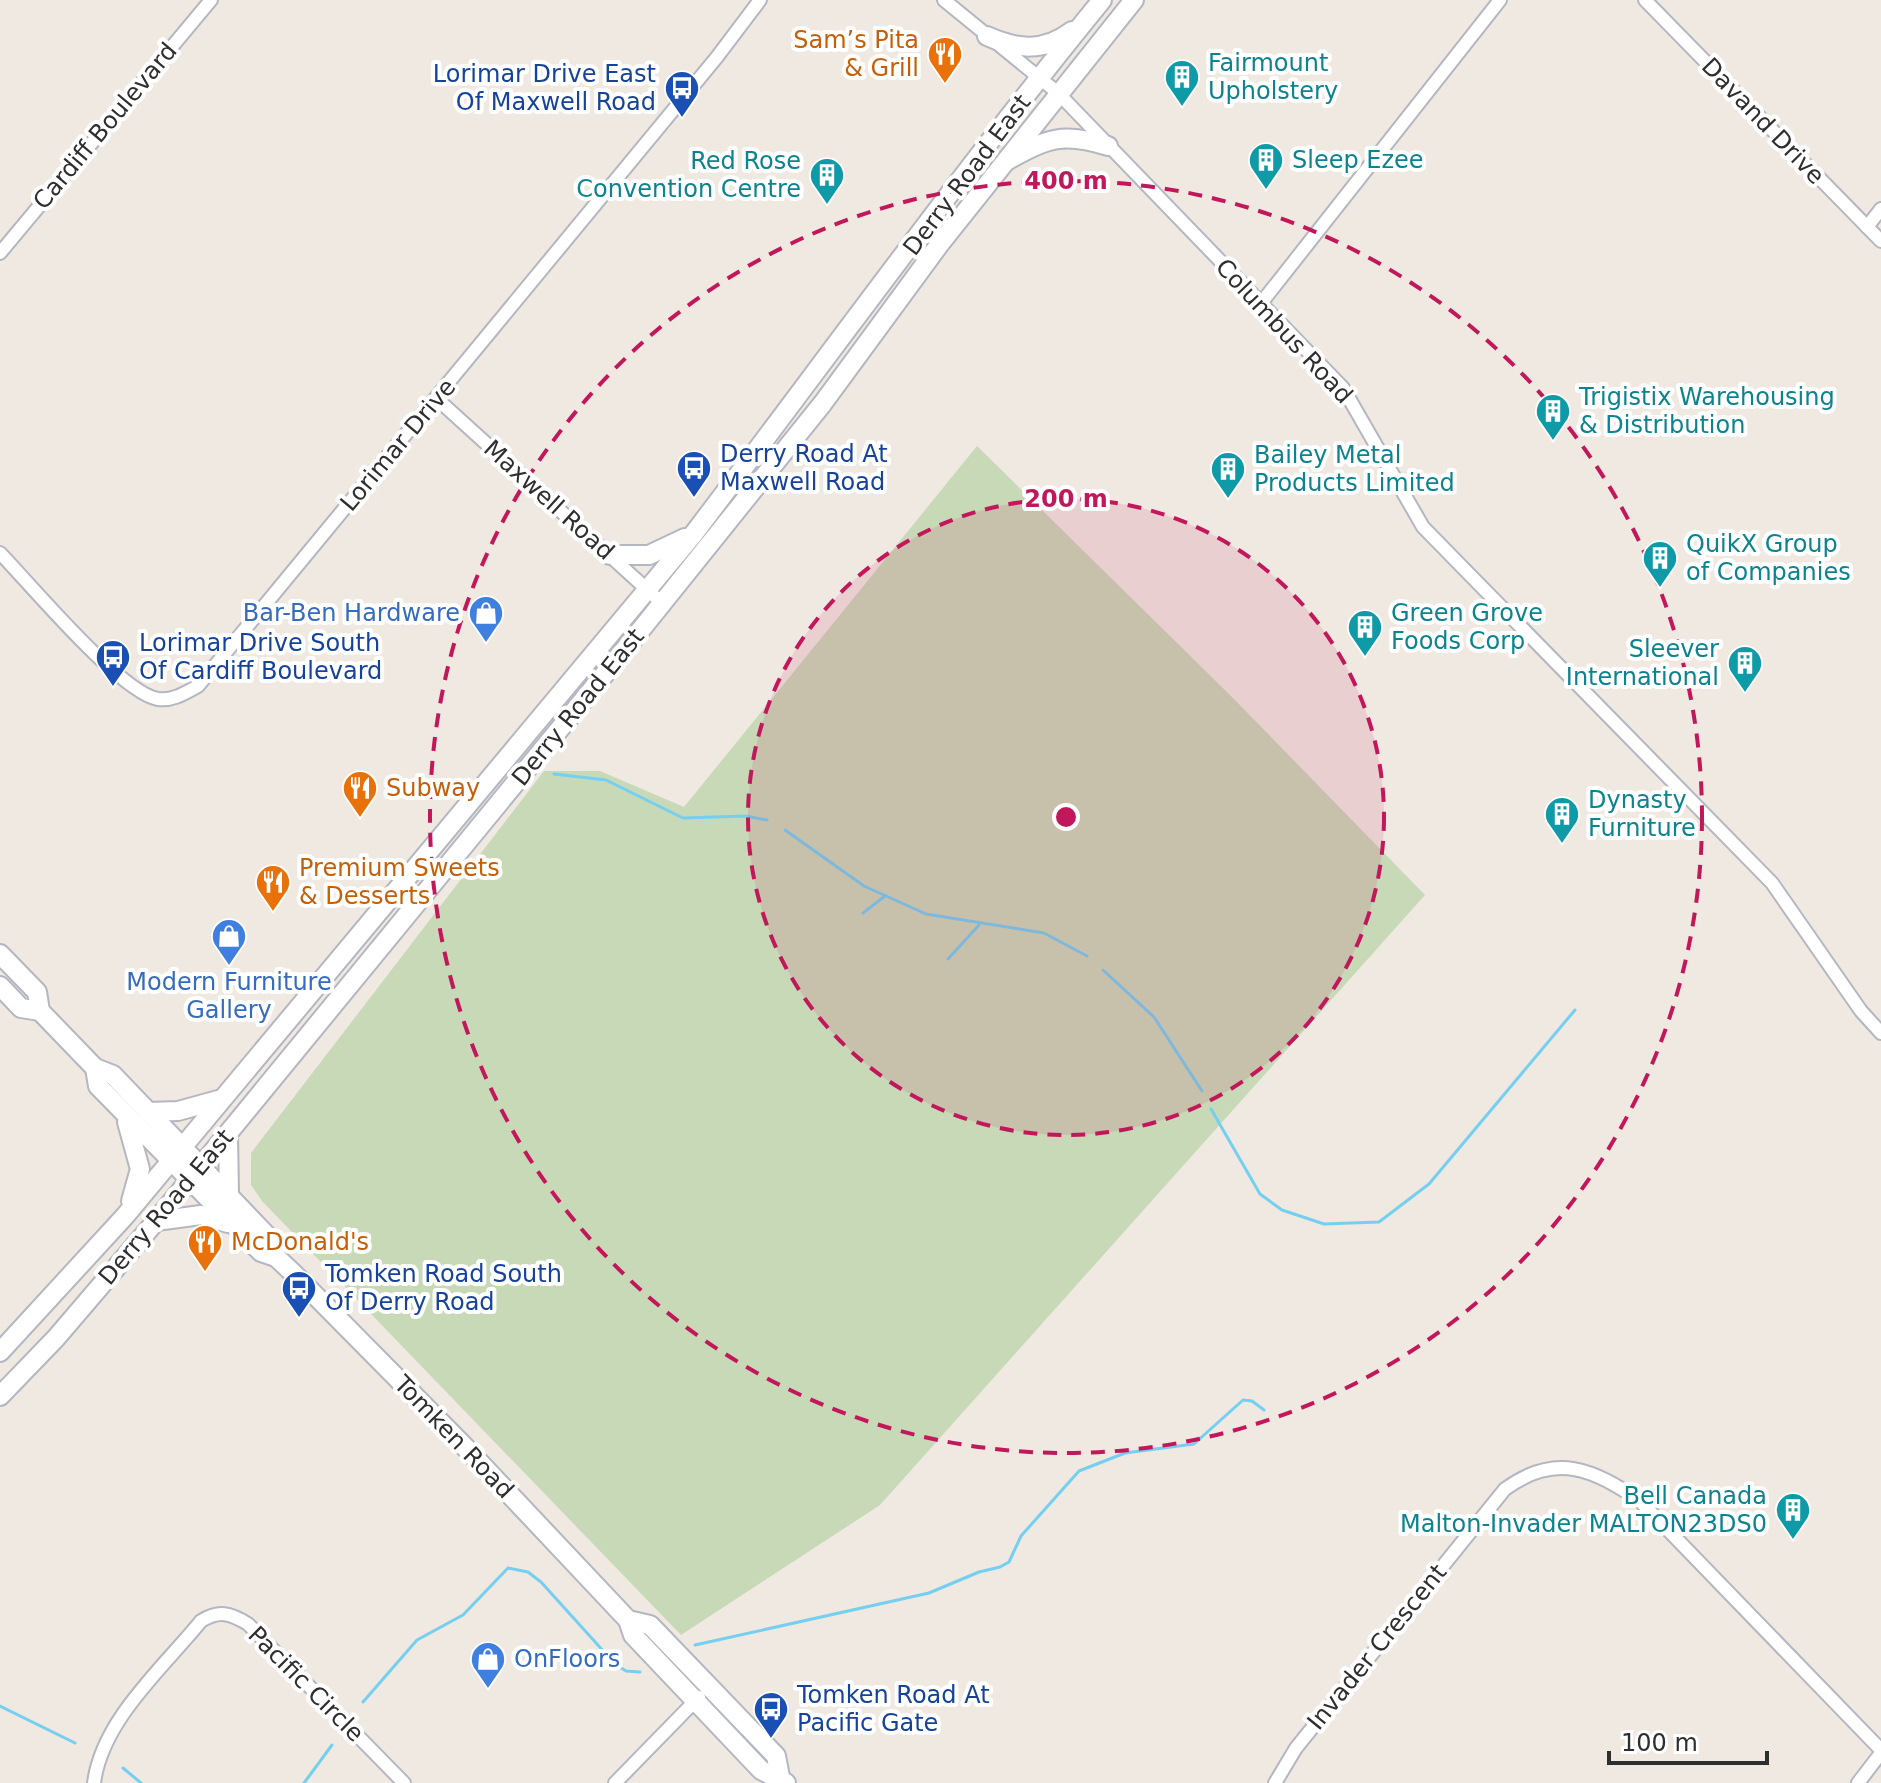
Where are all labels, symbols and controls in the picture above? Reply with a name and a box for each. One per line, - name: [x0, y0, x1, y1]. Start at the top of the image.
- place label: Sam’s Pita & Grill: [793, 26, 919, 82]
- restaurant icon: Sam’s Pita & Grill: [926, 35, 964, 85]
- street label: Cardiff Boulevard: [27, 37, 183, 215]
- place label: Fairmount Upholstery: [1208, 49, 1338, 105]
- street label: Davand Drive: [1696, 52, 1830, 190]
- building icon: Fairmount Upholstery: [1163, 58, 1201, 108]
- place label: Lorimar Drive East Of Maxwell Road: [433, 60, 656, 116]
- bus stop icon: Lorimar Drive East Of Maxwell Road: [663, 69, 701, 119]
- street label: Derry Road East: [897, 89, 1037, 261]
- building icon: Sleep Ezee: [1247, 141, 1285, 191]
- place label: Sleep Ezee: [1292, 146, 1424, 174]
- place label: Red Rose Convention Centre: [576, 147, 801, 203]
- building icon: Red Rose Convention Centre: [808, 156, 846, 206]
- text: 400 m: [1024, 167, 1108, 195]
- street label: Columbus Road: [1210, 253, 1358, 409]
- street label: Lorimar Drive: [335, 373, 461, 517]
- place label: Trigistix Warehousing & Distribution: [1578, 383, 1835, 439]
- building icon: Trigistix Warehousing & Distribution: [1534, 392, 1572, 442]
- street label: Maxwell Road: [478, 434, 620, 566]
- place label: Derry Road At Maxwell Road: [720, 440, 888, 496]
- place label: Bailey Metal Products Limited: [1254, 441, 1455, 497]
- bus stop icon: Derry Road At Maxwell Road: [675, 449, 713, 499]
- building icon: Bailey Metal Products Limited: [1209, 450, 1247, 500]
- text: 200 m: [1024, 485, 1108, 513]
- place label: QuikX Group of Companies: [1686, 530, 1851, 586]
- building icon: QuikX Group of Companies: [1641, 539, 1679, 589]
- shop icon: Bar-Ben Hardware: [467, 594, 505, 644]
- place label: Bar-Ben Hardware: [243, 599, 460, 627]
- place label: Green Grove Foods Corp: [1391, 599, 1543, 655]
- building icon: Green Grove Foods Corp: [1346, 608, 1384, 658]
- street label: Derry Road East: [506, 623, 650, 791]
- place label: Lorimar Drive South Of Cardiff Boulevard: [139, 629, 382, 685]
- place label: Sleever International: [1566, 635, 1719, 691]
- bus stop icon: Lorimar Drive South Of Cardiff Boulevard: [94, 638, 132, 688]
- building icon: Sleever International: [1726, 644, 1764, 694]
- restaurant icon: Subway: [341, 769, 379, 819]
- place label: Subway: [386, 774, 480, 802]
- place label: Dynasty Furniture: [1588, 786, 1696, 842]
- building icon: Dynasty Furniture: [1543, 795, 1581, 845]
- centre of rings: [1052, 803, 1080, 831]
- place label: Premium Sweets & Desserts: [299, 854, 500, 910]
- restaurant icon: Premium Sweets & Desserts: [254, 863, 292, 913]
- shop icon: Modern Furniture Gallery: [210, 917, 248, 967]
- place label: Modern Furniture Gallery: [126, 968, 332, 1024]
- street label: Derry Road East: [93, 1124, 239, 1290]
- restaurant icon: McDonald's: [186, 1223, 224, 1273]
- place label: McDonald's: [231, 1228, 369, 1256]
- place label: Tomken Road South Of Derry Road: [324, 1260, 562, 1316]
- bus stop icon: Tomken Road South Of Derry Road: [280, 1269, 318, 1319]
- street label: Tomken Road: [388, 1369, 519, 1504]
- place label: Bell Canada Malton-Invader MALTON23DS0: [1400, 1482, 1767, 1538]
- building icon: Bell Canada Malton-Invader MALTON23DS0: [1774, 1491, 1812, 1541]
- street label: Invader Crescent: [1302, 1559, 1452, 1735]
- street label: Pacific Circle: [243, 1621, 369, 1747]
- shop icon: OnFloors: [469, 1640, 507, 1690]
- place label: OnFloors: [514, 1645, 620, 1673]
- place label: Tomken Road At Pacific Gate: [796, 1681, 990, 1737]
- bus stop icon: Tomken Road At Pacific Gate: [752, 1690, 790, 1740]
- scale bar: [1609, 1715, 1767, 1765]
- text: 100 m: [1621, 1729, 1698, 1757]

